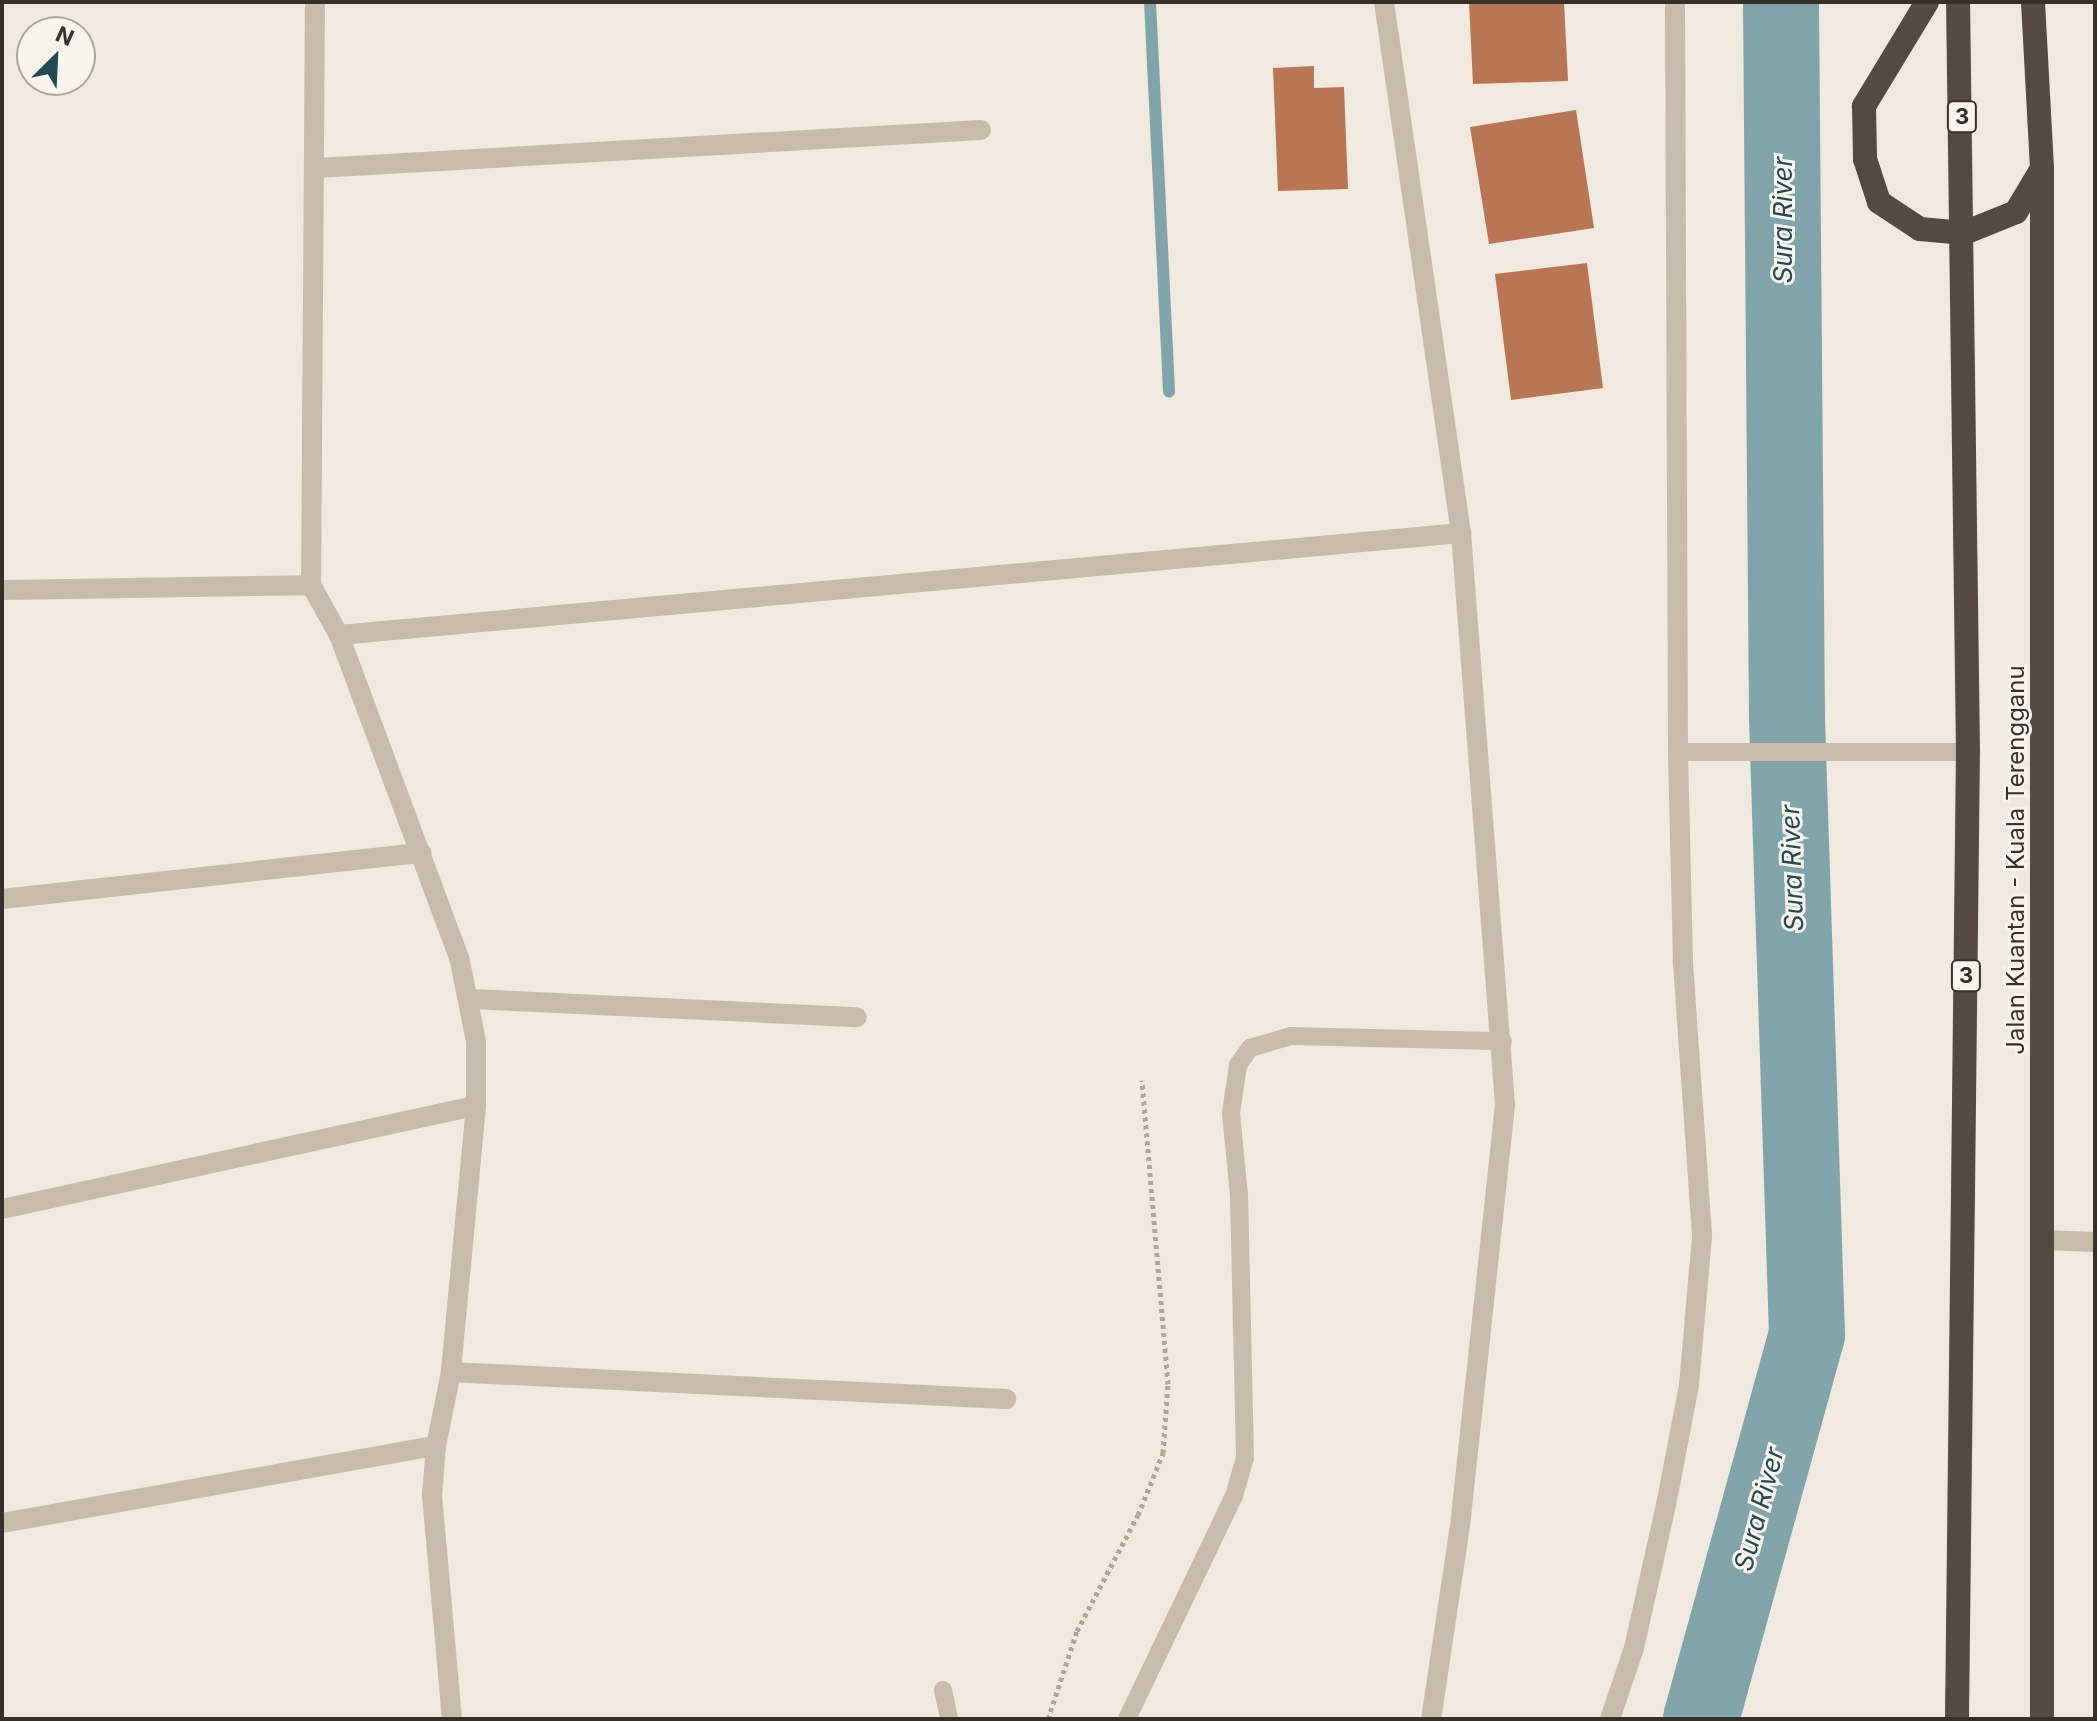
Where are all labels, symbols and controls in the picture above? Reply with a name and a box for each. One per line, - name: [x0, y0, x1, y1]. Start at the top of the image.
- north arrow: [16, 16, 96, 96]
- text: N: [52, 21, 78, 51]
- road number: 3: [1946, 99, 1978, 135]
- water label: Sura River: [1767, 157, 1799, 283]
- street label: Jalan Kuantan - Kuala Terengganu: [2002, 665, 2030, 1055]
- water label: Sura River: [1774, 804, 1810, 932]
- road number: 3: [1950, 958, 1982, 994]
- water label: Sura River: [1728, 1444, 1790, 1574]

